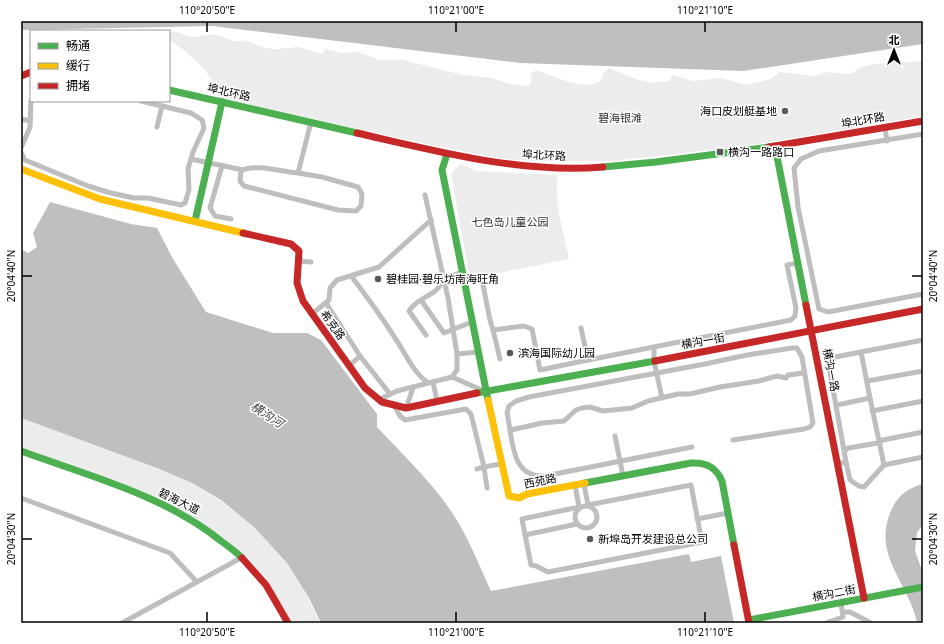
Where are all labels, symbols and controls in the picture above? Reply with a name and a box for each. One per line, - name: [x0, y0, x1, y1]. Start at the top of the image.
- text: 110°20'50"E: [179, 3, 235, 17]
- text: 110°21'00"E: [428, 3, 484, 17]
- text: 110°21'10"E: [677, 3, 733, 17]
- legend: [30, 30, 170, 102]
- north arrow: [874, 30, 914, 70]
- text: 北: [889, 32, 900, 47]
- text: 畅通: [66, 37, 90, 54]
- text: 缓行: [66, 57, 90, 74]
- text: 拥堵: [66, 77, 90, 94]
- street label: 埠北环路: [206, 79, 252, 104]
- place label: 海口皮划艇基地: [700, 103, 777, 118]
- marker: 海口皮划艇基地: [780, 106, 790, 116]
- street label: 埠北环路: [840, 108, 886, 131]
- park label: 碧海银滩: [598, 110, 642, 125]
- place label: 横沟一路路口: [728, 144, 794, 159]
- street label: 埠北环路: [522, 146, 566, 163]
- marker: 横沟一路路口: [715, 147, 725, 157]
- park label: 七色岛儿童公园: [472, 214, 549, 229]
- text: 20°04'40"N: [4, 250, 18, 302]
- text: 20°04'40"N: [926, 250, 940, 302]
- place label: 碧桂园·碧乐坊南海旺角: [386, 271, 499, 286]
- marker: 碧桂园·碧乐坊南海旺角: [373, 274, 383, 284]
- street label: 希克路: [318, 307, 349, 342]
- street label: 横沟一街: [680, 329, 726, 352]
- place label: 滨海国际幼儿园: [518, 345, 595, 360]
- street label: 横沟一路: [820, 347, 843, 393]
- marker: 滨海国际幼儿园: [505, 348, 515, 358]
- water label: 横沟河: [248, 398, 289, 433]
- street label: 西苑路: [522, 470, 558, 491]
- street label: 碧海大道: [156, 484, 202, 517]
- text: 20°04'30"N: [4, 513, 18, 565]
- text: 20°04'30"N: [926, 513, 940, 565]
- place label: 新埠岛开发建设总公司: [598, 531, 708, 546]
- marker: 新埠岛开发建设总公司: [585, 534, 595, 544]
- street label: 横沟二街: [811, 581, 857, 604]
- text: 110°20'50"E: [179, 625, 235, 639]
- text: 110°21'00"E: [428, 625, 484, 639]
- text: 110°21'10"E: [677, 625, 733, 639]

